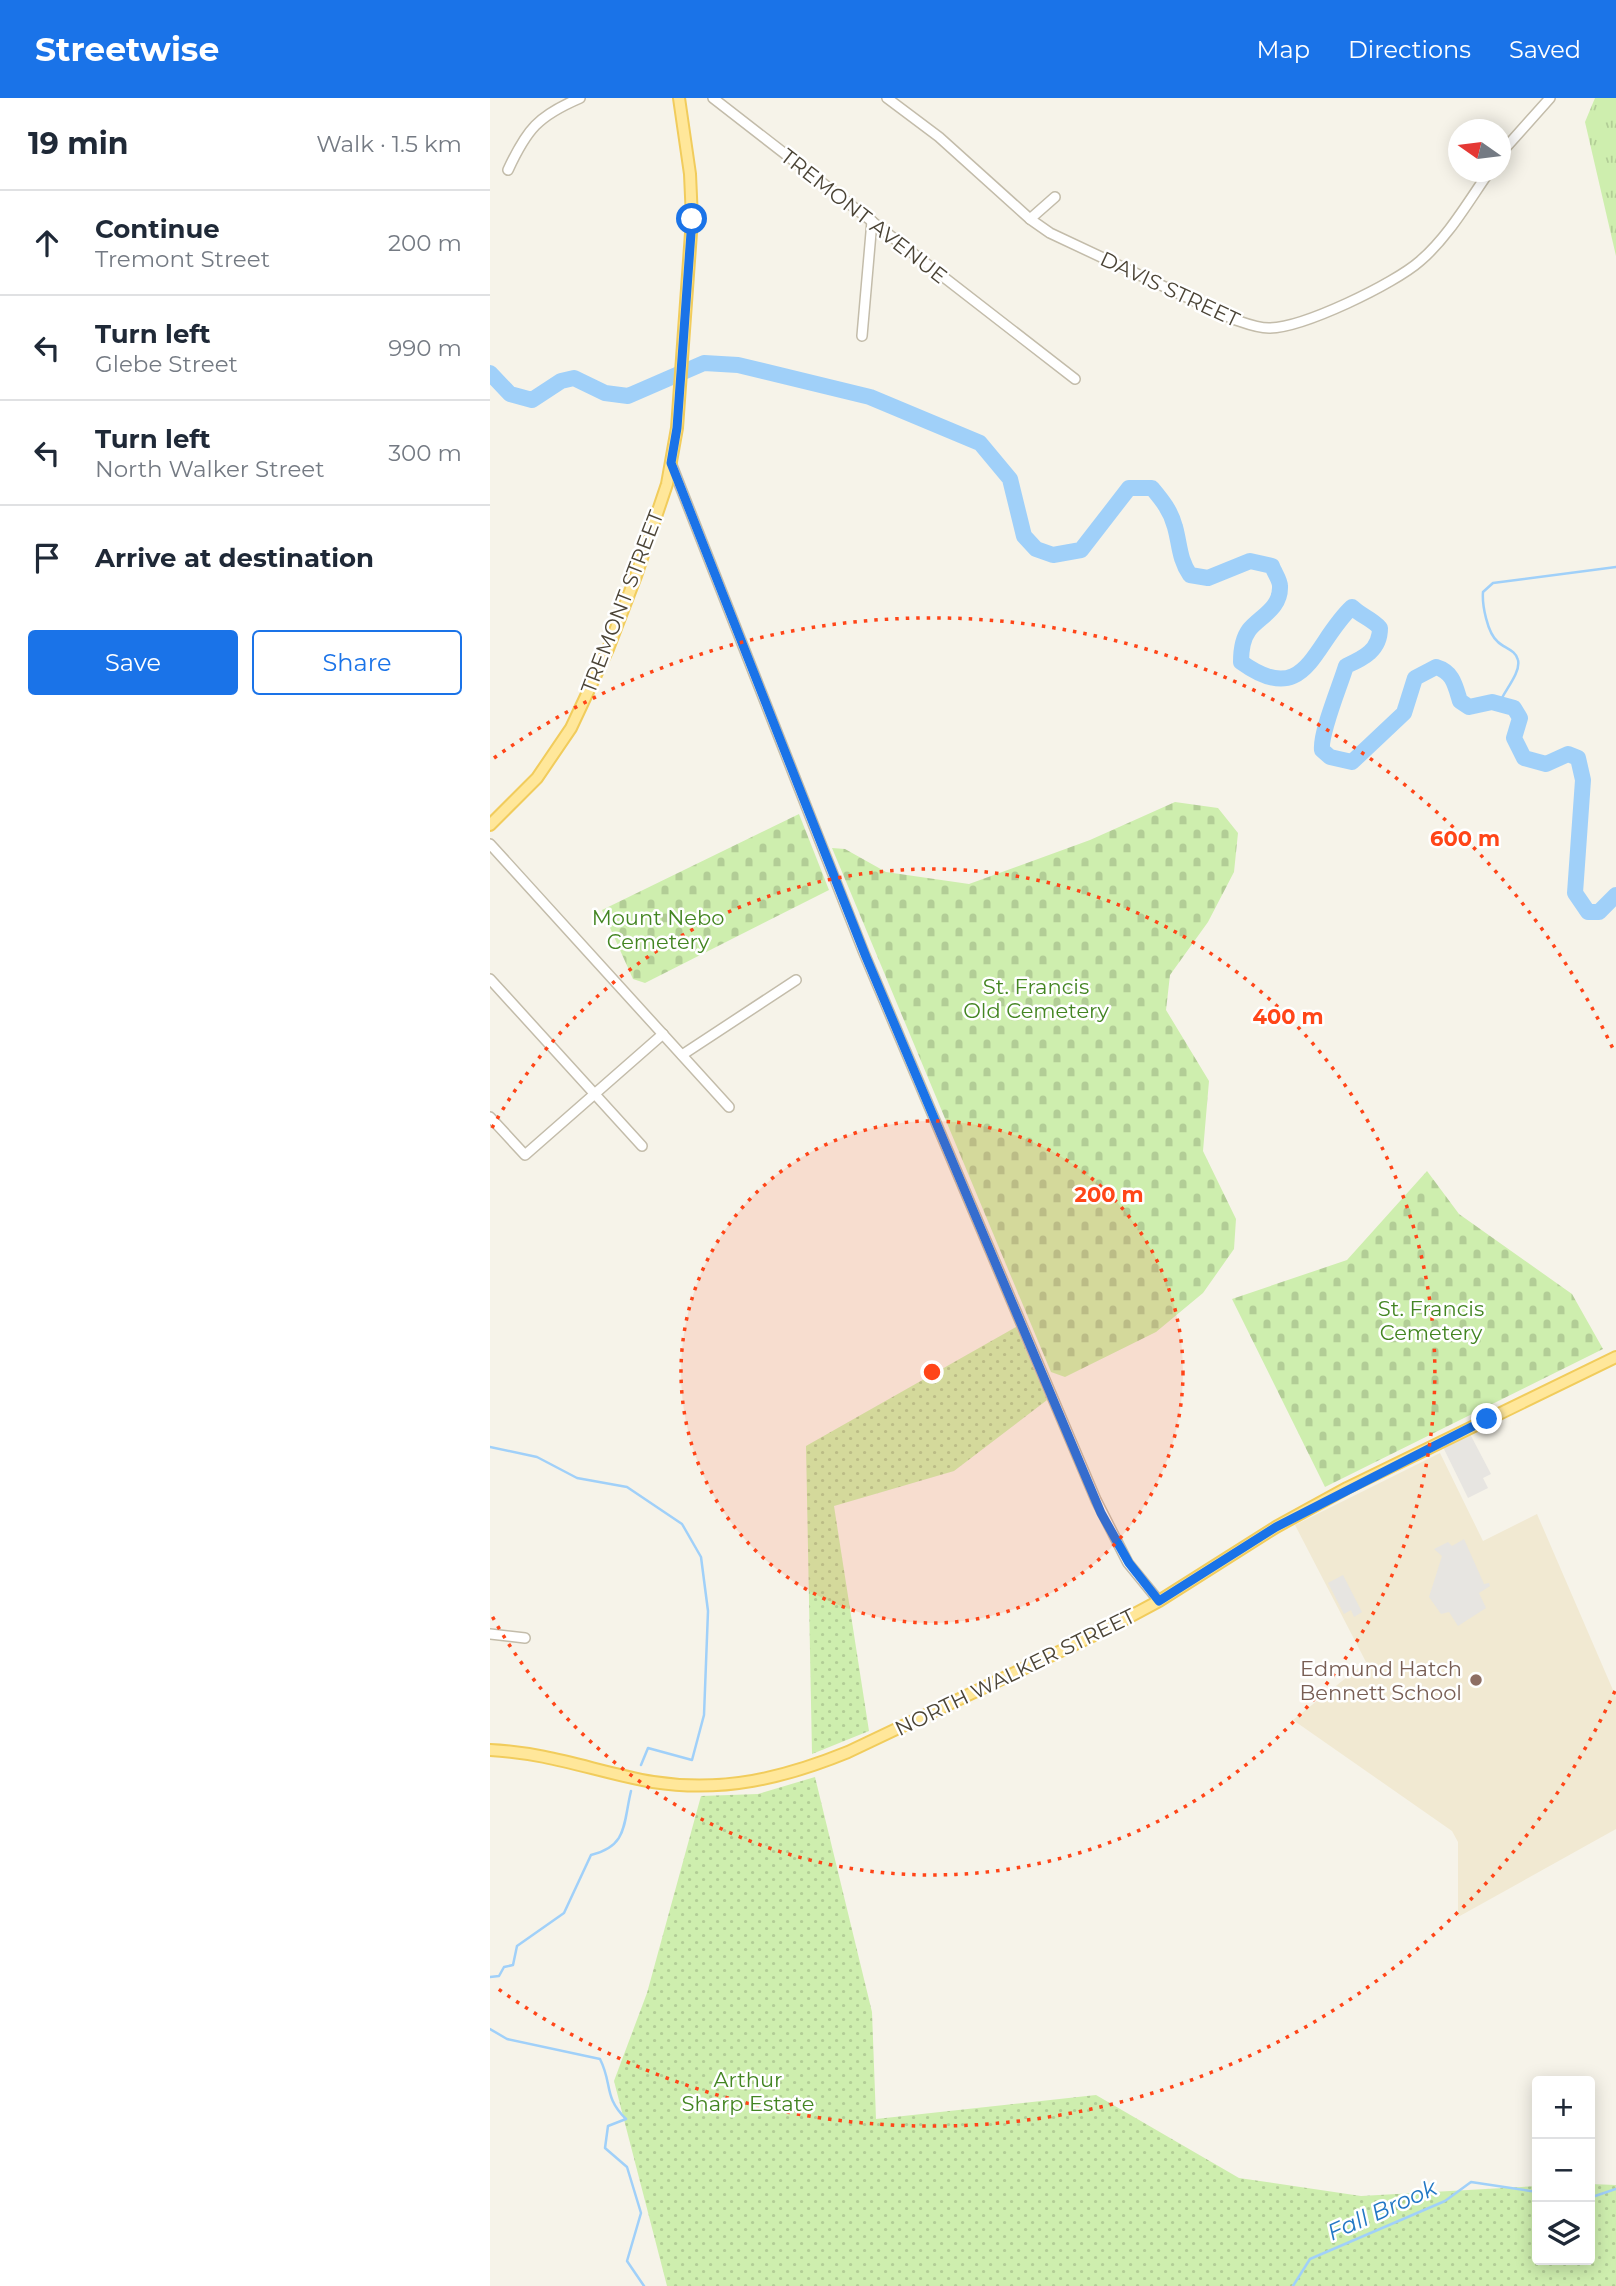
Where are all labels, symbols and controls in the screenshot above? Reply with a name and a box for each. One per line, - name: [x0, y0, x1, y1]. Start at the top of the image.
- text: Streetwise: [35, 29, 219, 69]
- text: Map: [1257, 35, 1310, 64]
- text: Directions: [1348, 35, 1471, 64]
- text: Saved: [1509, 35, 1581, 64]
- north arrow: [1448, 119, 1511, 182]
- text: 19 min: [28, 125, 129, 162]
- text: Walk · 1.5 km: [316, 130, 462, 158]
- street label: TREMONT AVENUE: [776, 143, 952, 289]
- route start: [676, 203, 707, 234]
- text: Continue: [95, 213, 220, 245]
- icon: ahead: [28, 224, 66, 262]
- text: 200 m: [388, 229, 462, 257]
- text: Tremont Street: [95, 245, 270, 273]
- street label: DAVIS STREET: [1096, 246, 1244, 332]
- text: Turn left: [95, 318, 211, 350]
- icon: left: [28, 329, 66, 367]
- text: 990 m: [388, 334, 462, 362]
- text: Glebe Street: [95, 350, 238, 378]
- text: Turn left: [95, 423, 211, 455]
- icon: left: [28, 434, 66, 472]
- text: 300 m: [388, 439, 462, 467]
- text: North Walker Street: [95, 455, 325, 483]
- street label: TREMONT STREET: [576, 507, 668, 697]
- icon: arrive: [28, 539, 66, 577]
- text: Arrive at destination: [95, 542, 374, 574]
- button: Save: [28, 630, 238, 695]
- button: Share: [252, 630, 462, 695]
- text: 600 m: [1430, 826, 1500, 851]
- park label: Mount Nebo Cemetery: [592, 905, 724, 954]
- park label: St. Francis Old Cemetery: [963, 974, 1109, 1023]
- text: 400 m: [1253, 1004, 1323, 1029]
- text: 200 m: [1075, 1182, 1143, 1207]
- park label: St. Francis Cemetery: [1378, 1296, 1484, 1345]
- centre of rings: [920, 1360, 944, 1384]
- route end: [1471, 1403, 1502, 1434]
- street label: NORTH WALKER STREET: [891, 1603, 1139, 1741]
- place label: Edmund Hatch Bennett School: [1299, 1656, 1462, 1705]
- marker: Edmund Hatch Bennett School: [1468, 1672, 1484, 1688]
- park label: Arthur Sharp Estate: [682, 2067, 814, 2116]
- map controls: [1532, 2076, 1595, 2265]
- button: +: [1532, 2076, 1595, 2139]
- button: −: [1532, 2139, 1595, 2202]
- water label: Fall Brook: [1323, 2173, 1442, 2247]
- button: layers: [1532, 2202, 1595, 2265]

